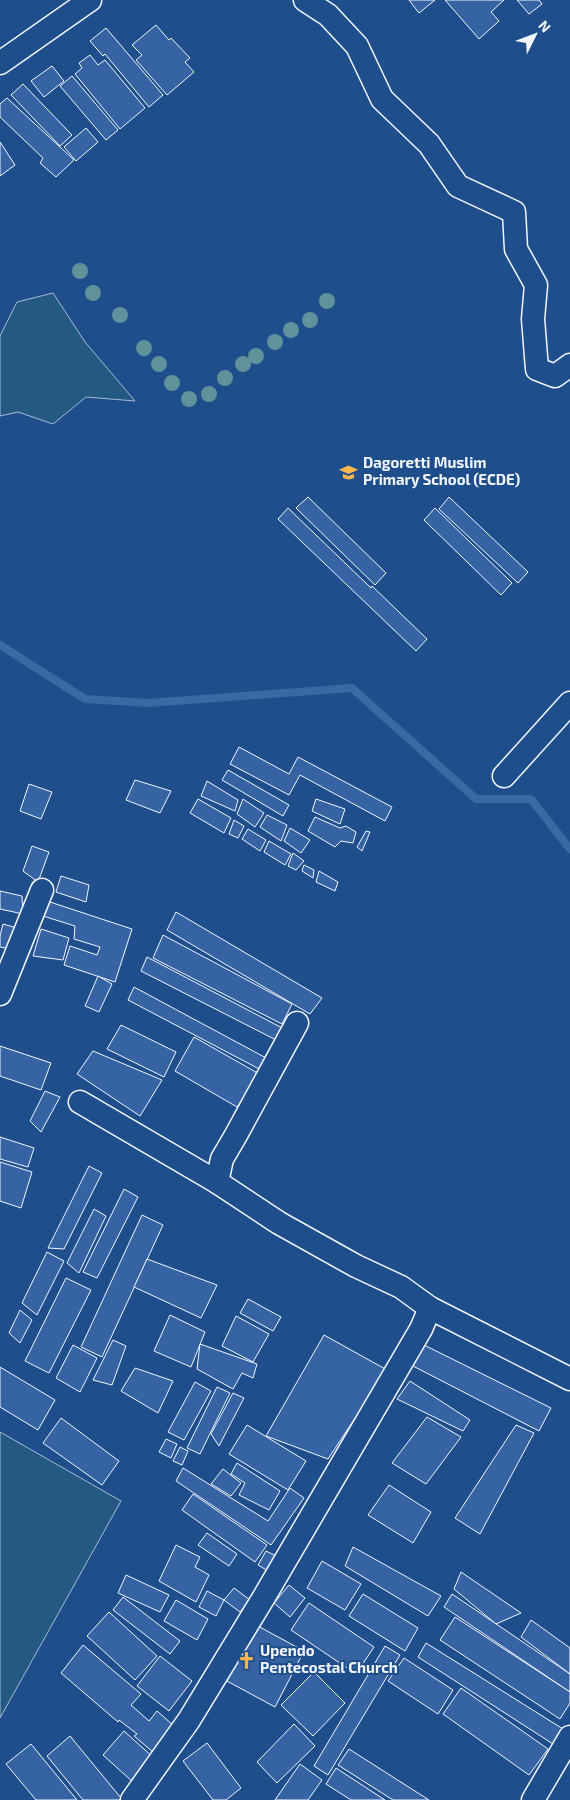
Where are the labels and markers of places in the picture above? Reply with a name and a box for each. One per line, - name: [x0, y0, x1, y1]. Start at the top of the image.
- place label: Dagoretti Muslim Primary School (ECDE): [363, 453, 520, 489]
- school or university icon: Dagoretti Muslim Primary School (ECDE): [339, 462, 359, 482]
- place label: Upendo Pentecostal Church: [260, 1641, 398, 1676]
- church icon: Upendo Pentecostal Church: [236, 1650, 256, 1670]

